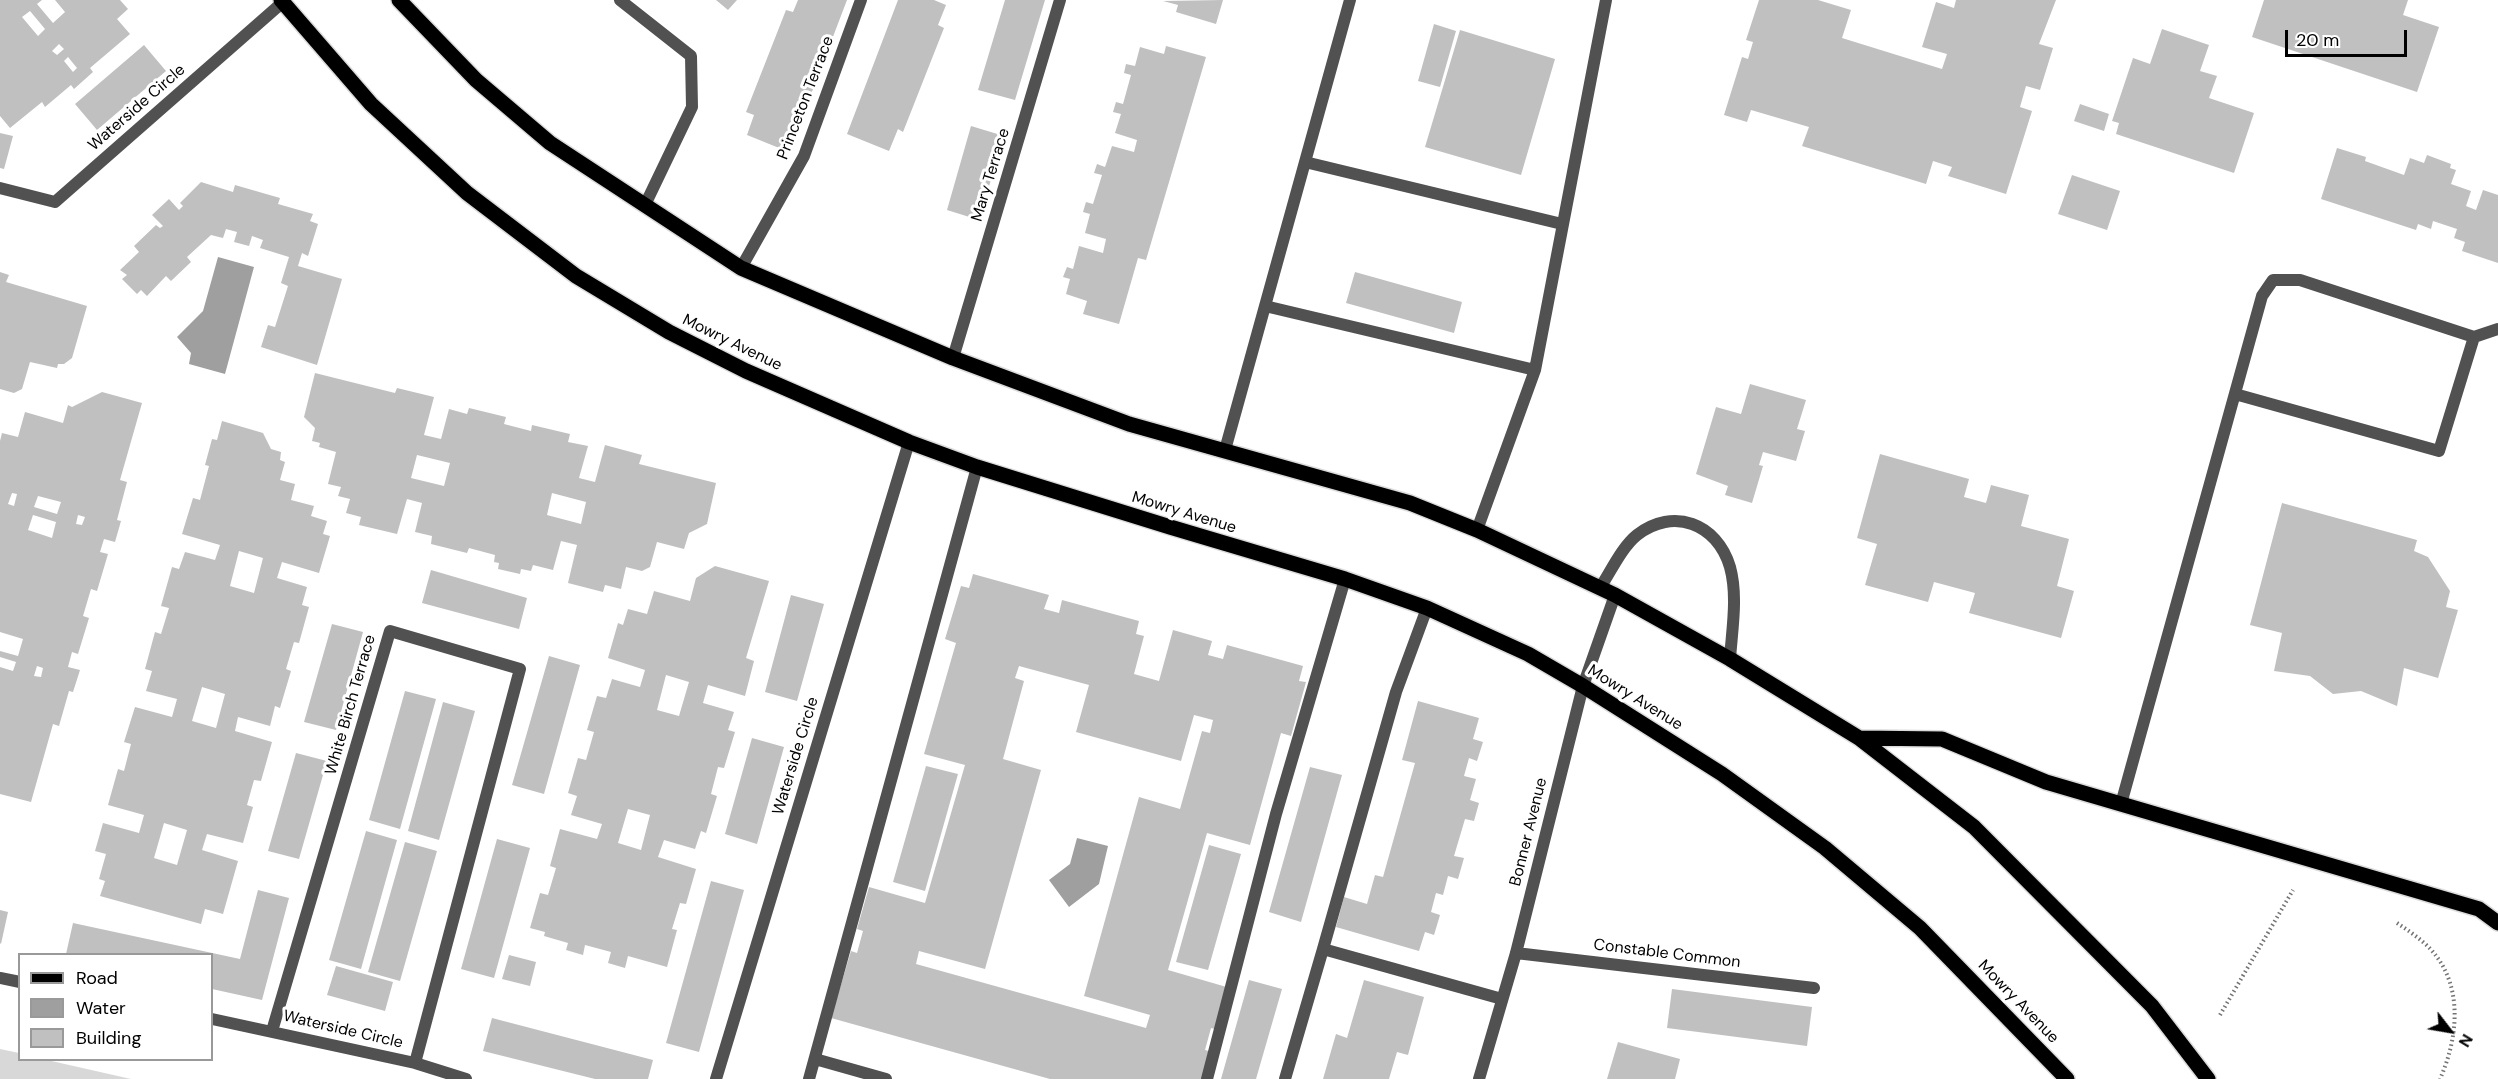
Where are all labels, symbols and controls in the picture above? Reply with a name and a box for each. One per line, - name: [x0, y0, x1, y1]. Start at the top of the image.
- scale bar: [2288, 18, 2410, 56]
- text: 20 m: [2296, 28, 2339, 52]
- street label: Princeton Terrace: [774, 34, 838, 162]
- street label: Waterside Circle: [85, 61, 189, 155]
- street label: Mary Terrace: [968, 126, 1014, 224]
- street label: Mowry Avenue: [679, 311, 785, 375]
- street label: Mowry Avenue: [1129, 488, 1239, 538]
- street label: White Birch Terrace: [322, 633, 380, 777]
- street label: Mowry Avenue: [1584, 661, 1686, 735]
- street label: Waterside Circle: [769, 695, 823, 817]
- street label: Bonner Avenue: [1506, 776, 1552, 888]
- street label: Constable Common: [1592, 935, 1742, 973]
- legend: [18, 953, 213, 1061]
- street label: Mowry Avenue: [1973, 956, 2063, 1048]
- text: Road: [76, 966, 118, 990]
- text: Water: [76, 996, 126, 1020]
- north arrow: [2420, 1001, 2480, 1061]
- street label: Waterside Circle: [281, 1007, 405, 1053]
- text: Building: [76, 1026, 141, 1050]
- text: N: [2454, 1030, 2478, 1051]

